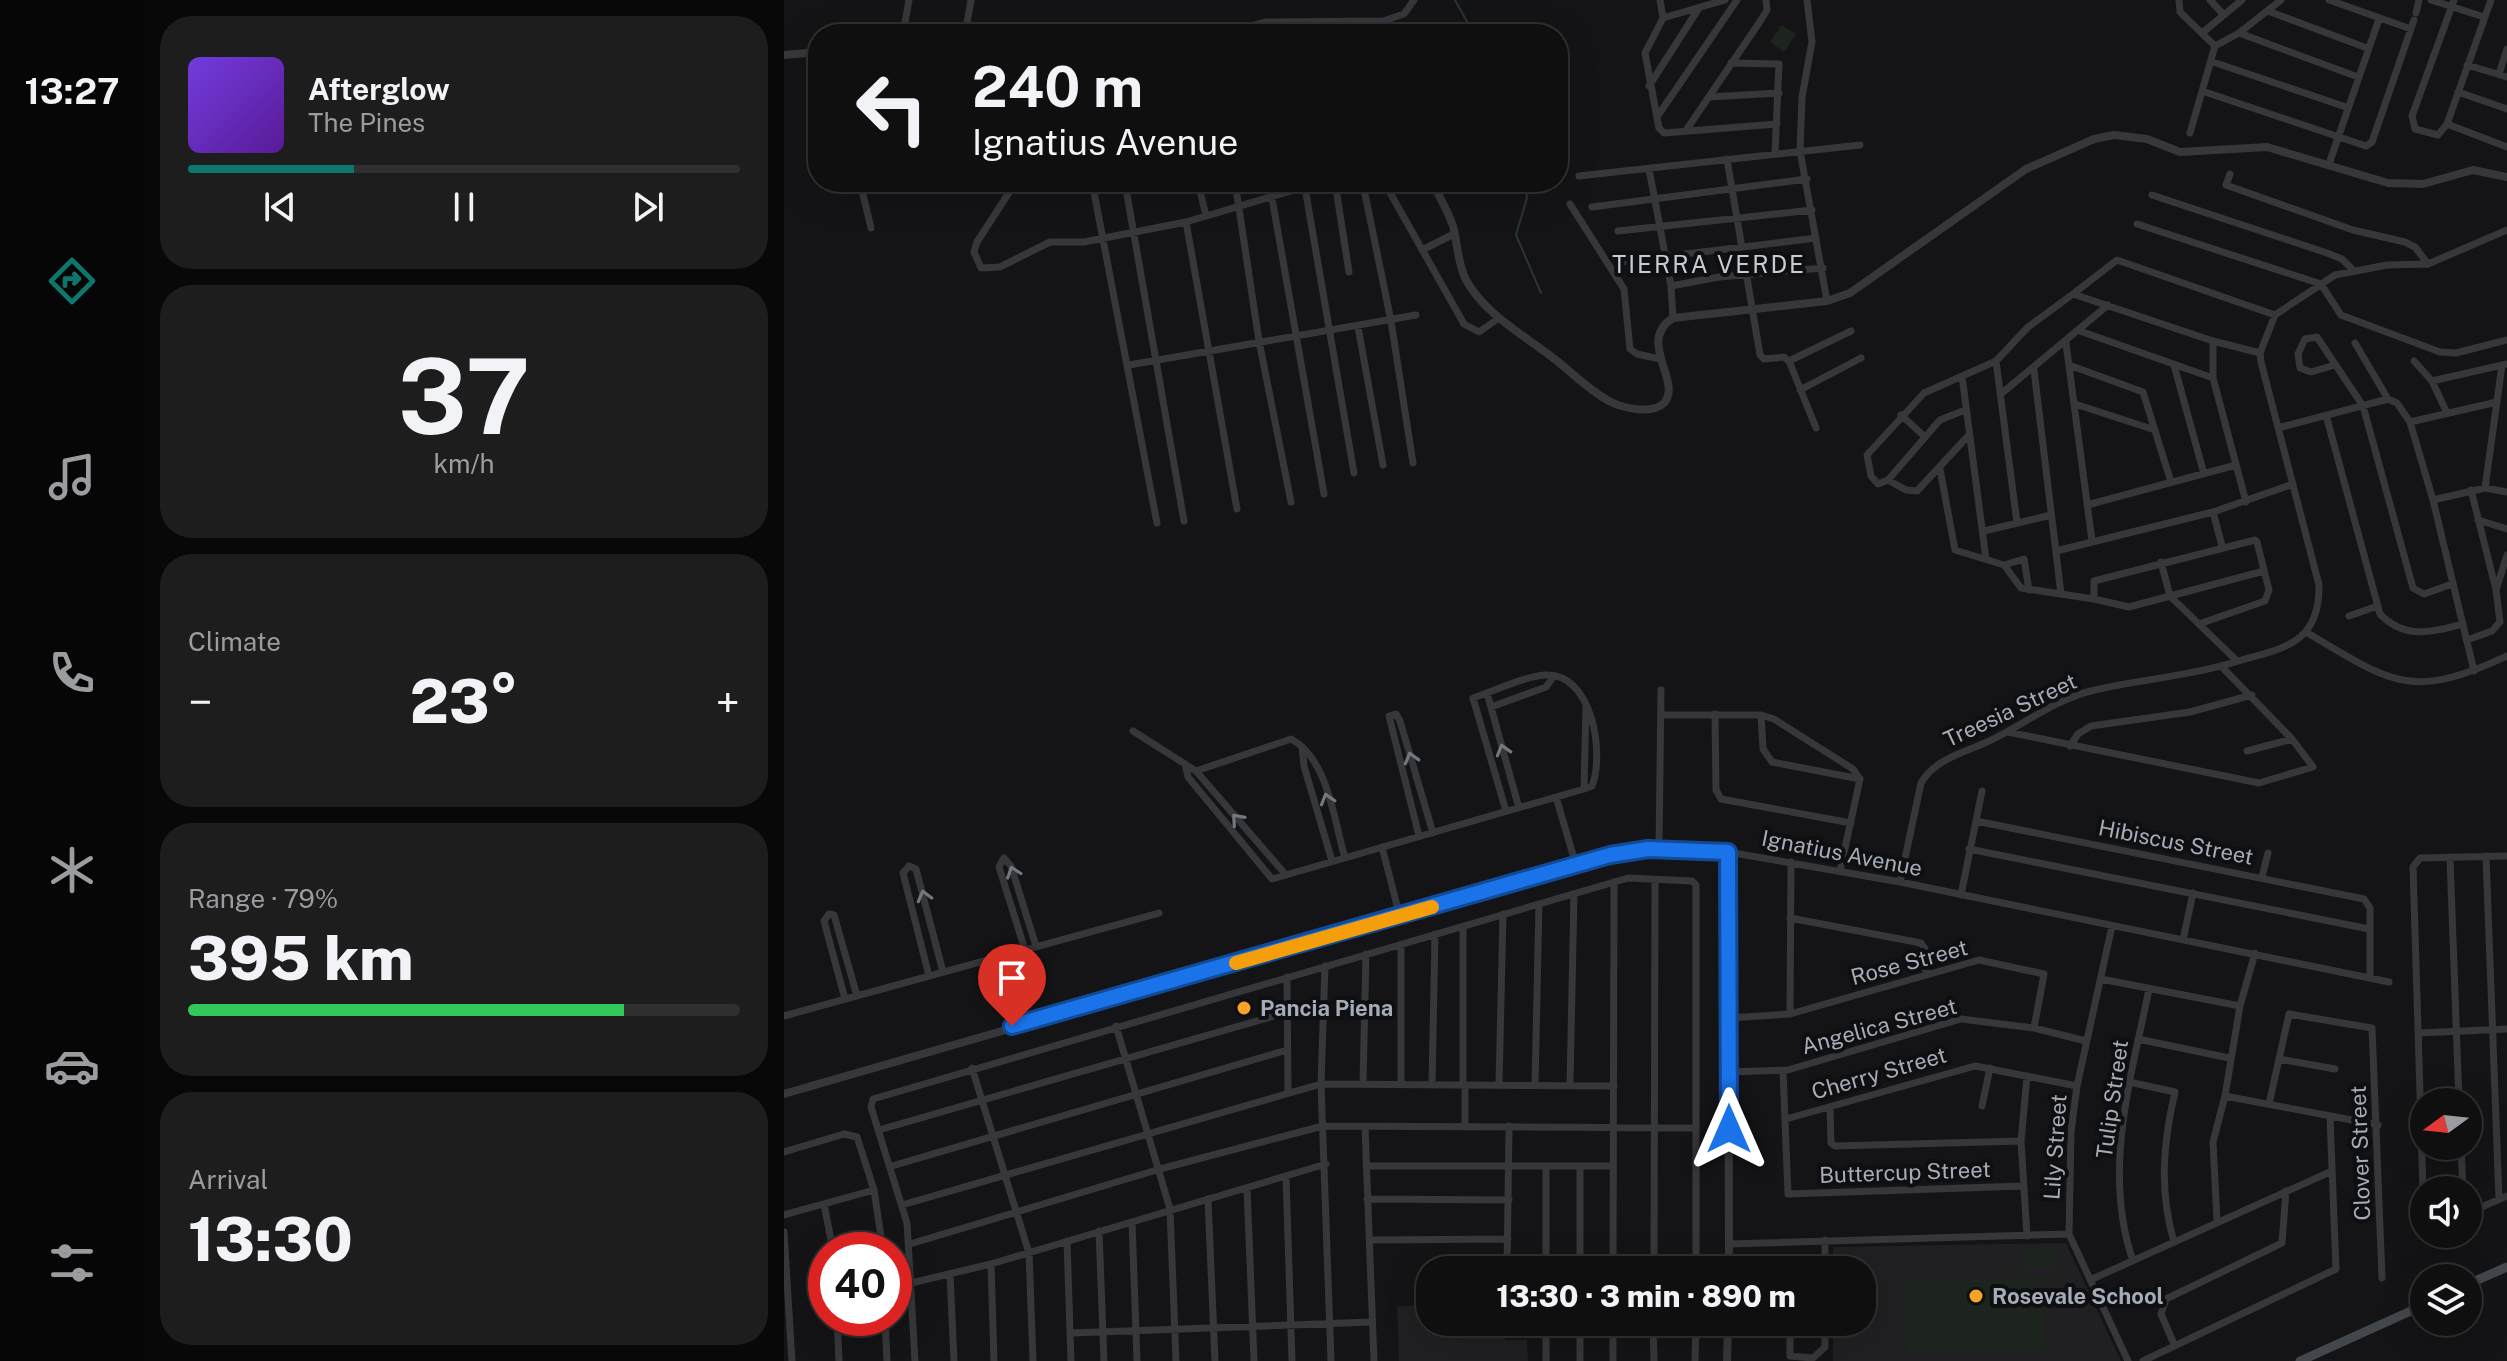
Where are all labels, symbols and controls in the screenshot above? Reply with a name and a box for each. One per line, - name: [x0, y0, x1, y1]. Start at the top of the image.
- text: 240 m: [972, 54, 1143, 120]
- icon: left: [840, 56, 944, 160]
- text: 13:27: [24, 70, 120, 112]
- text: Afterglow: [308, 71, 450, 107]
- text: The Pines: [308, 107, 425, 138]
- text: Ignatius Avenue: [972, 121, 1239, 163]
- icon: previous: [258, 185, 302, 229]
- icon: pause: [442, 185, 486, 229]
- icon: next: [626, 185, 670, 229]
- district label: TIERRA VERDE: [1612, 250, 1806, 278]
- icon: directions: [44, 253, 100, 309]
- text: 37: [398, 335, 530, 457]
- text: km/h: [433, 448, 495, 479]
- icon: music: [44, 449, 100, 505]
- text: Climate: [188, 626, 281, 657]
- icon: phone: [44, 645, 100, 701]
- text: 23°: [410, 666, 518, 737]
- street label: Treesia Street: [1939, 668, 2081, 752]
- text: −: [188, 676, 212, 728]
- text: +: [716, 676, 740, 728]
- one-way arrow: [1496, 744, 1513, 758]
- one-way arrow: [1404, 751, 1420, 765]
- one-way arrow: [1320, 793, 1336, 807]
- one-way arrow: [1232, 813, 1247, 828]
- street label: Hibiscus Street: [2096, 814, 2256, 870]
- street label: Ignatius Avenue: [1760, 825, 1924, 881]
- icon: climate: [44, 842, 100, 898]
- one-way arrow: [1006, 866, 1022, 880]
- text: Range · 79%: [188, 883, 338, 914]
- one-way arrow: [917, 890, 934, 904]
- text: 395 km: [188, 923, 414, 994]
- street label: Rose Street: [1848, 934, 1970, 990]
- pin: [978, 944, 1046, 1026]
- icon: arrive: [990, 956, 1034, 1000]
- street label: Angelica Street: [1799, 993, 1959, 1059]
- place label: Pancia Piena: [1260, 995, 1393, 1021]
- marker: Pancia Piena: [1235, 999, 1253, 1017]
- icon: car: [44, 1038, 100, 1094]
- street label: Tulip Street: [2091, 1038, 2133, 1160]
- street label: Cherry Street: [1809, 1041, 1949, 1105]
- street label: Clover Street: [2345, 1085, 2375, 1221]
- position arrow: [1687, 1087, 1771, 1171]
- north arrow: [2410, 1088, 2482, 1160]
- map controls: [2410, 1088, 2482, 1336]
- street label: Lily Street: [2038, 1093, 2072, 1201]
- street label: Buttercup Street: [1819, 1156, 1991, 1188]
- text: Arrival: [188, 1164, 268, 1195]
- button: sound: [2410, 1176, 2482, 1248]
- text: 13:30: [188, 1204, 353, 1275]
- speed limit sign: 40: [808, 1232, 912, 1336]
- icon: filters: [44, 1235, 100, 1291]
- button: layers: [2410, 1264, 2482, 1336]
- text: 13:30 · 3 min · 890 m: [1496, 1278, 1796, 1314]
- place label: Rosevale School: [1992, 1283, 2164, 1309]
- marker: Rosevale School: [1967, 1287, 1985, 1305]

